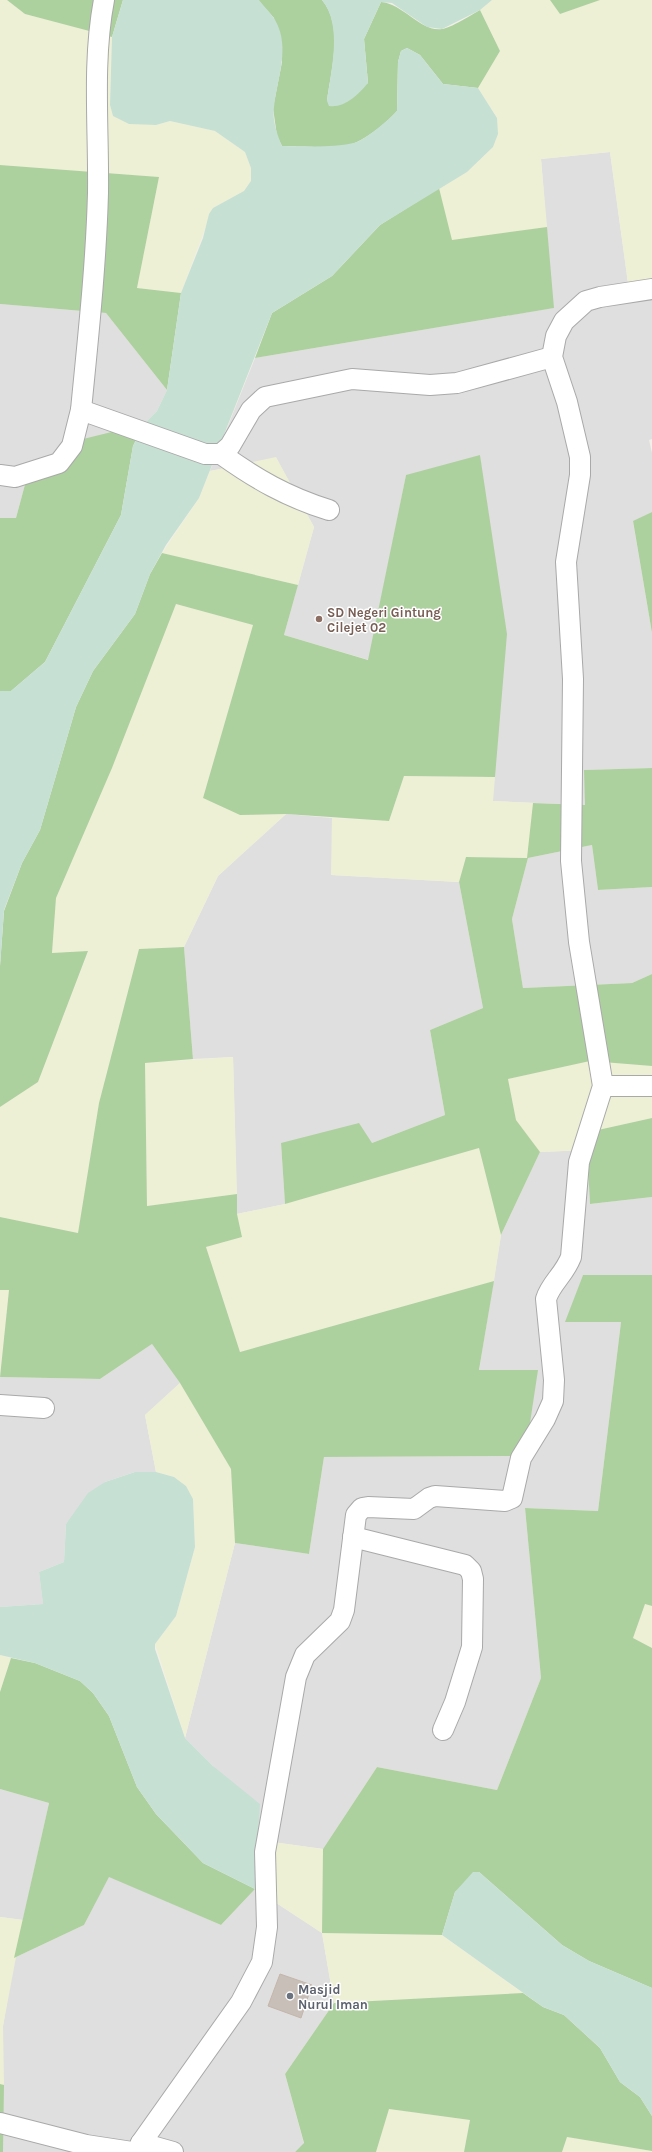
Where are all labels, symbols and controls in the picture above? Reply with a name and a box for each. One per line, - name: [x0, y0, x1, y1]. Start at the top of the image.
- place label: SD Negeri Gintung Cilejet 02: [327, 605, 441, 635]
- marker: SD Negeri Gintung Cilejet 02: [314, 614, 324, 624]
- place label: Masjid Nurul Iman: [298, 1982, 368, 2012]
- marker: Masjid Nurul Iman: [285, 1991, 295, 2001]

